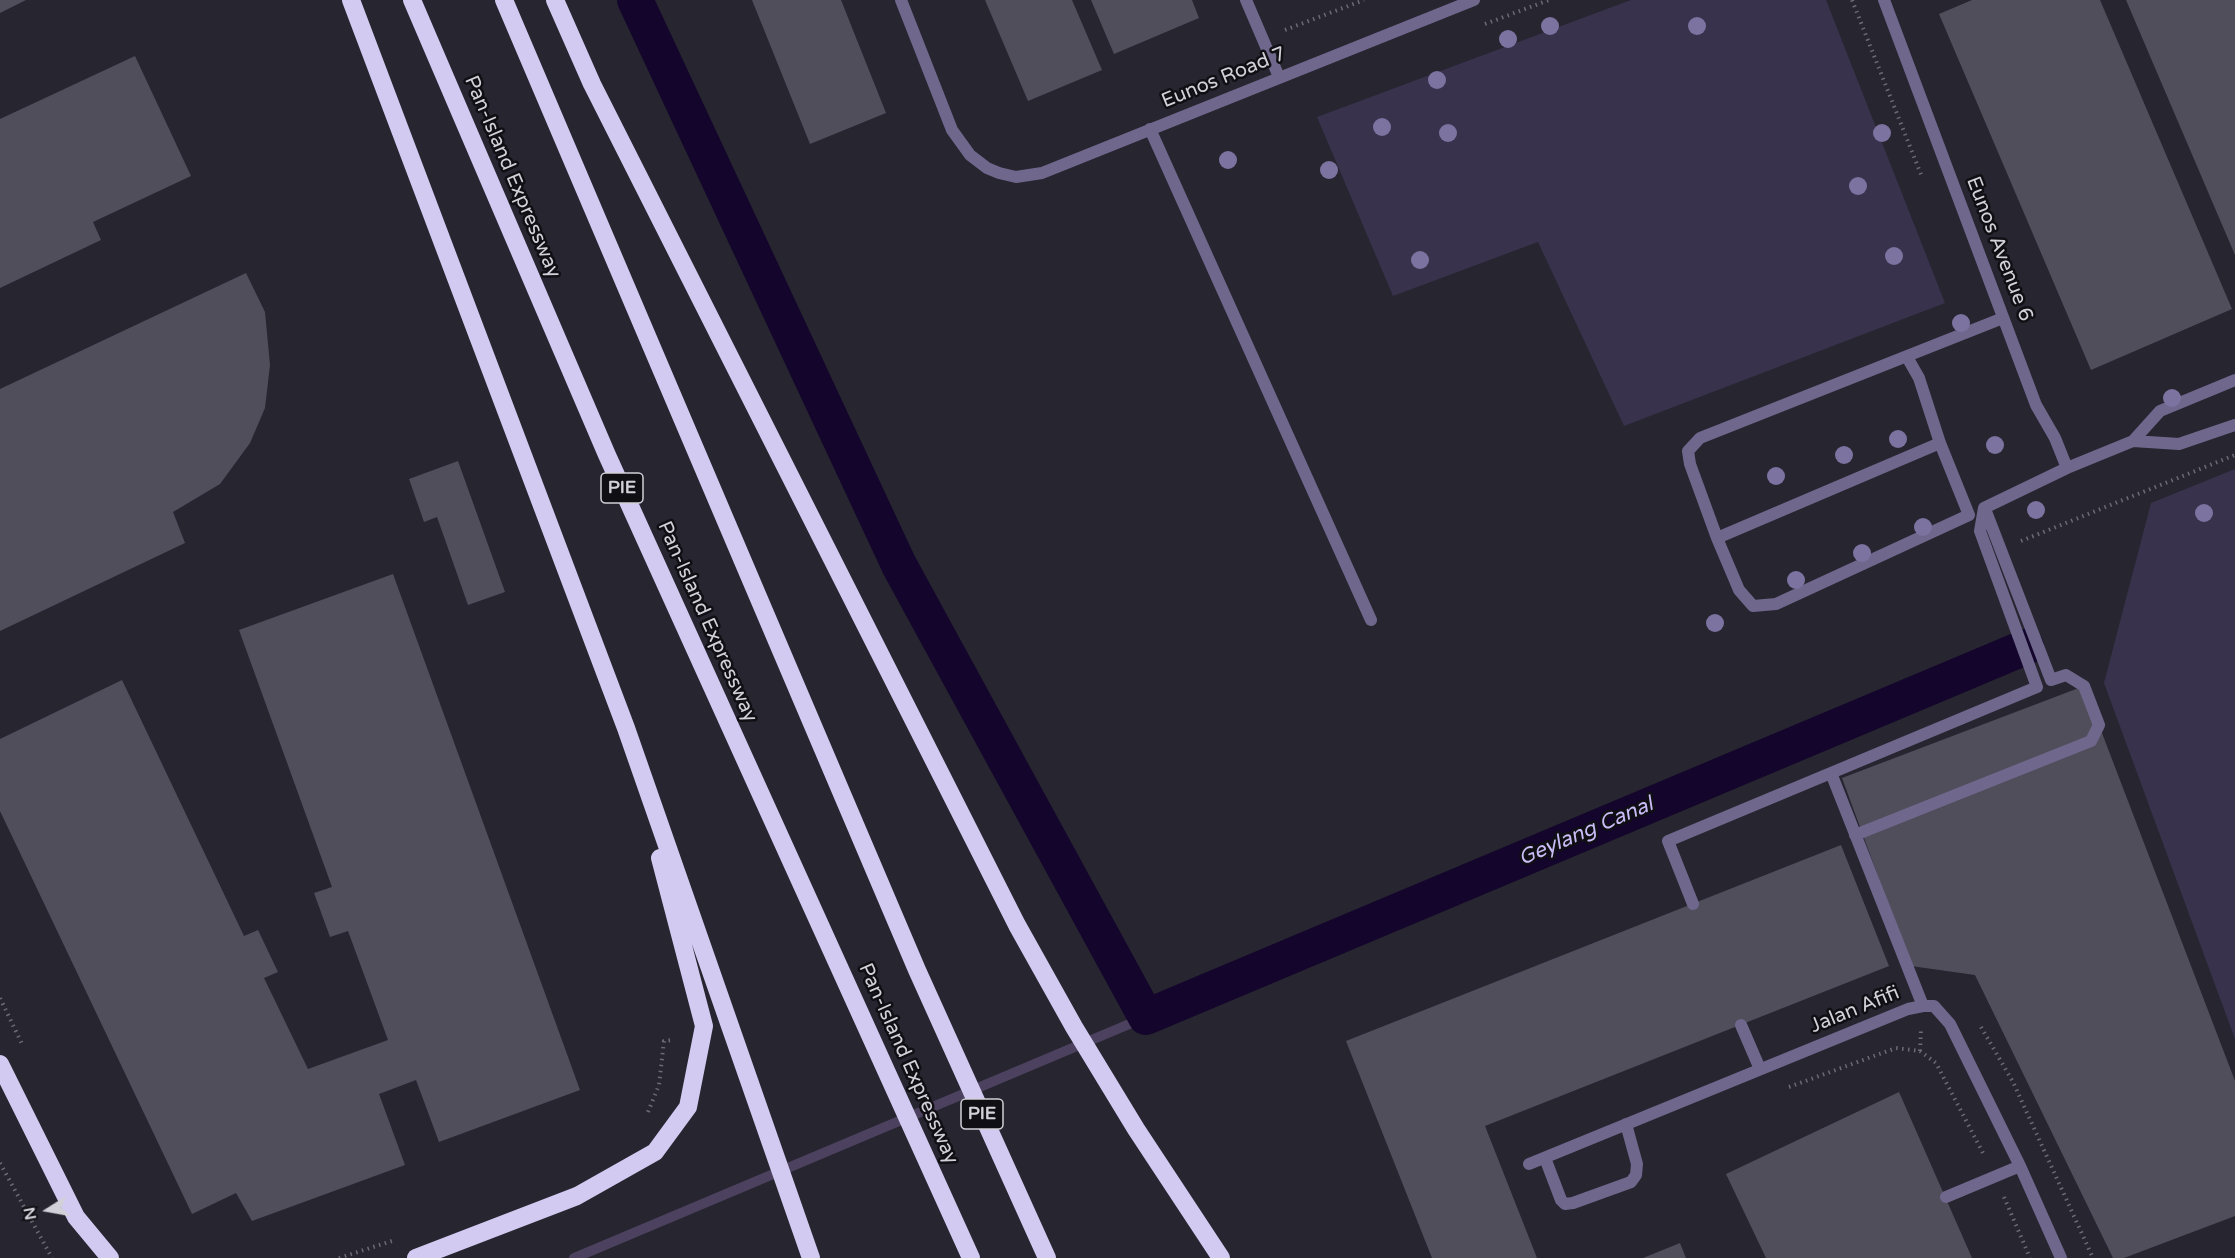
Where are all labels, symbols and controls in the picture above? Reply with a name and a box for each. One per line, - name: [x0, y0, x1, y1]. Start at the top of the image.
- street label: Eunos Road 7: [1158, 42, 1290, 114]
- street label: Pan-Island Expressway: [458, 72, 566, 282]
- street label: Eunos Avenue 6: [1960, 173, 2038, 325]
- road number: PIE: [601, 473, 643, 503]
- street label: Pan-Island Expressway: [652, 518, 762, 726]
- water label: Geylang Canal: [1515, 792, 1657, 872]
- street label: Pan-Island Expressway: [853, 960, 963, 1168]
- street label: Jalan Afifi: [1807, 981, 1903, 1039]
- road number: PIE: [961, 1099, 1003, 1129]
- north arrow: [18, 1180, 78, 1240]
- text: N: [19, 1205, 41, 1222]

